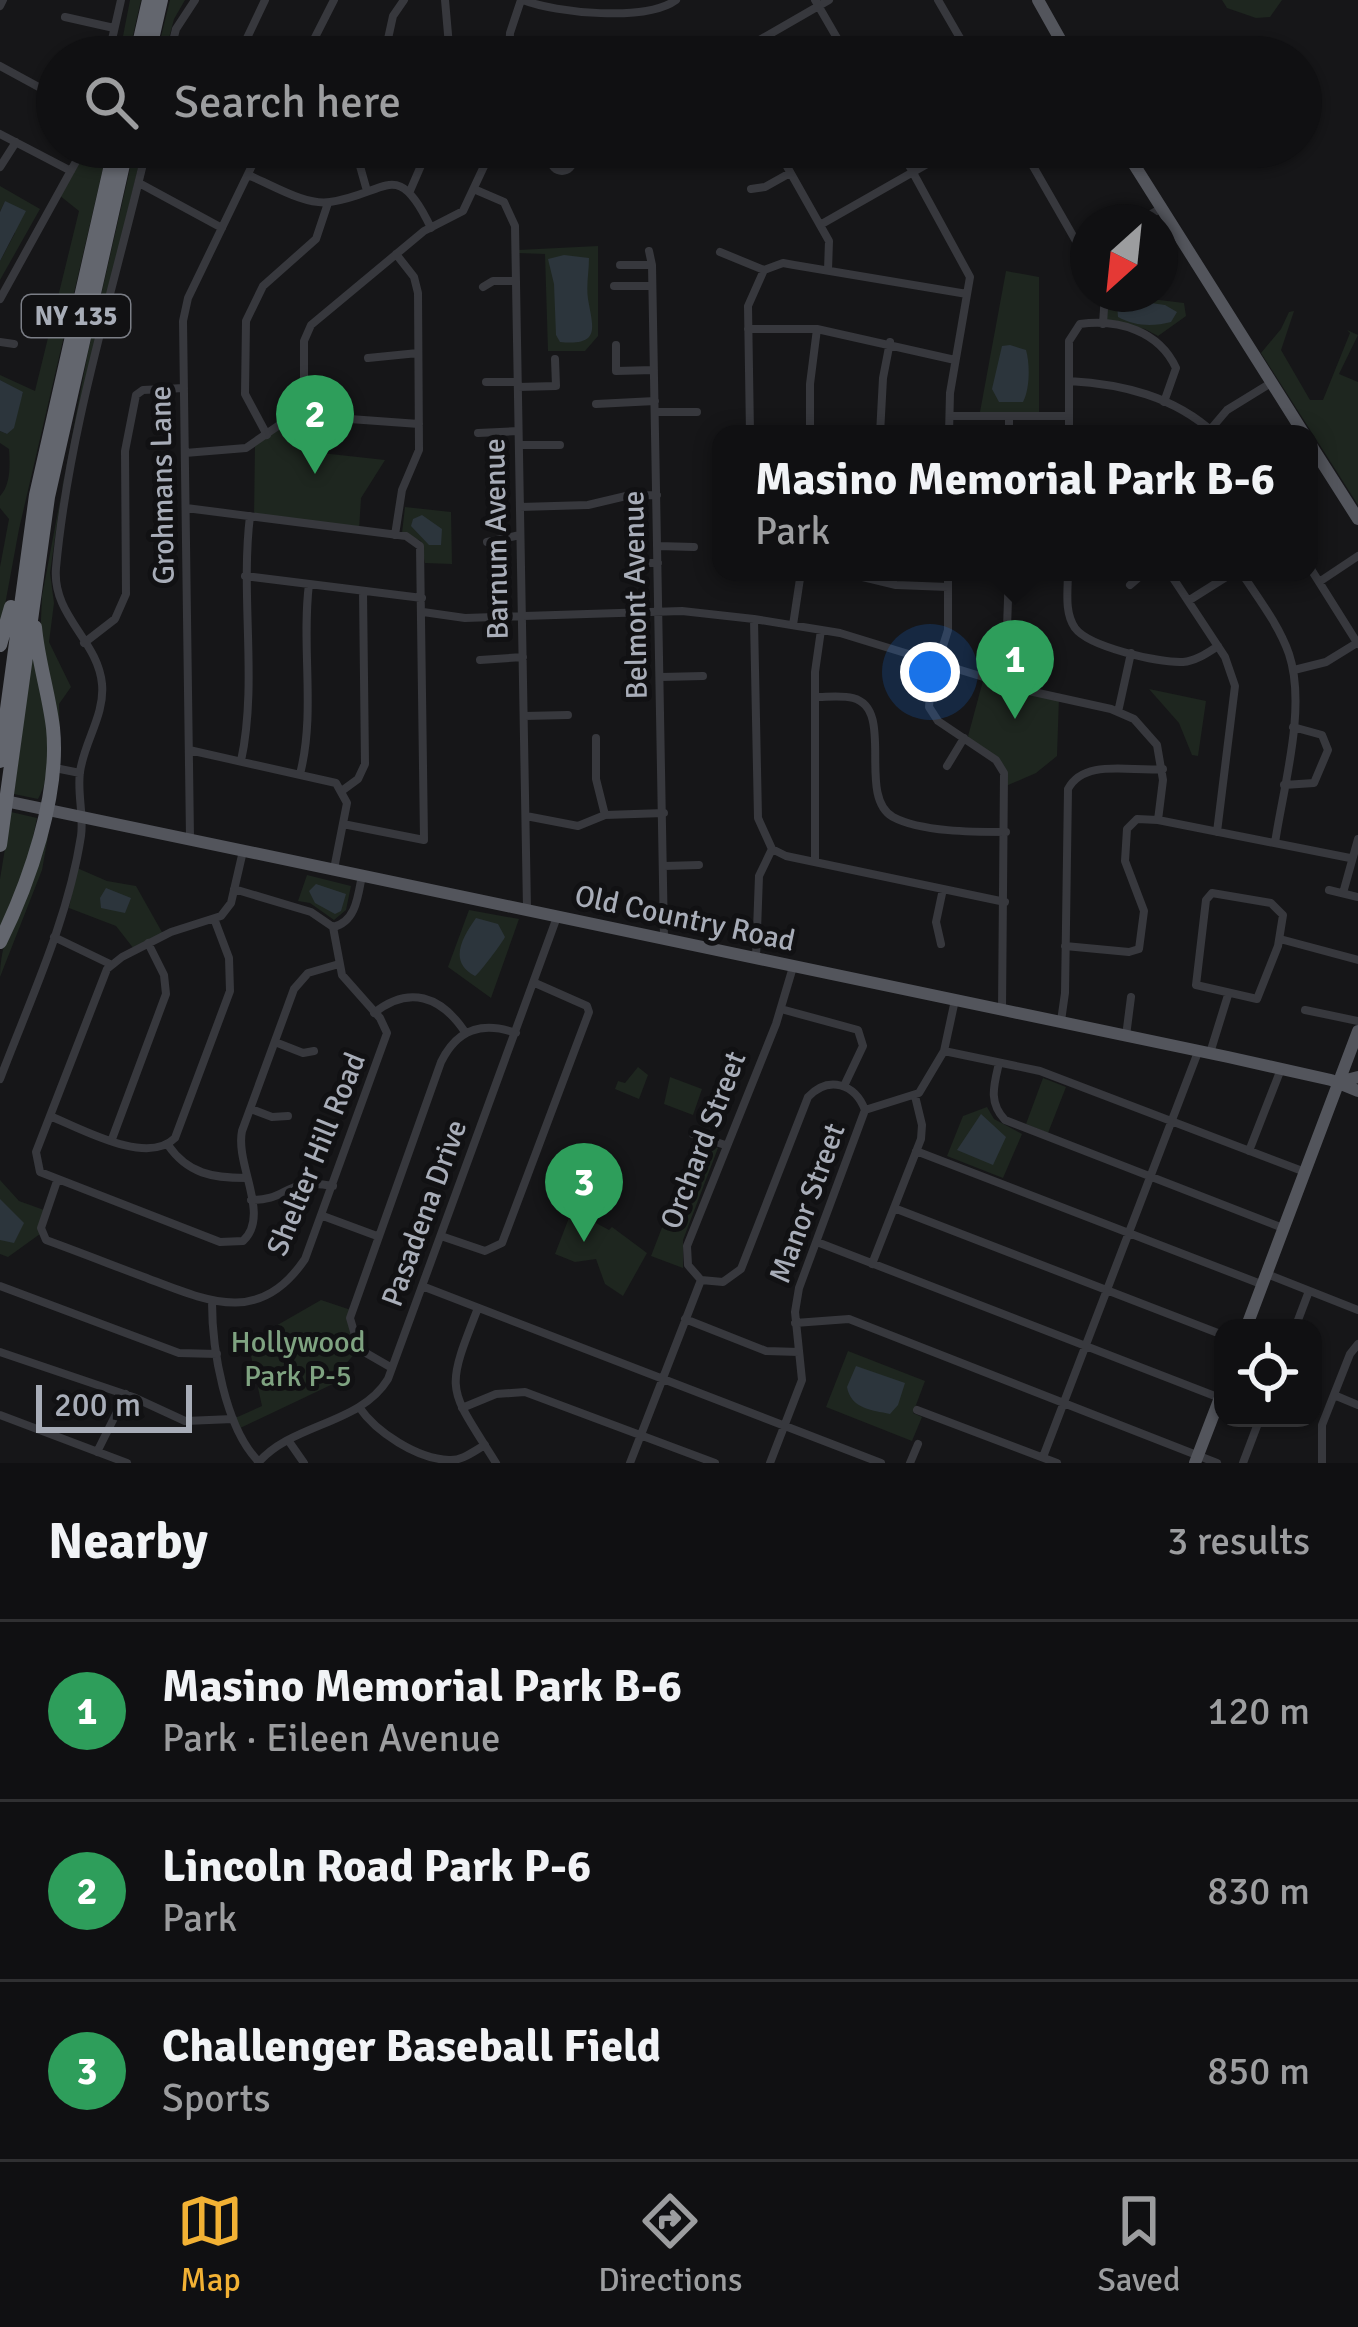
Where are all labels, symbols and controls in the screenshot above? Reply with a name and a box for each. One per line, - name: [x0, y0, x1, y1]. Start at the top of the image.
- search box: [36, 36, 1322, 168]
- icon: search: [78, 69, 144, 135]
- text: Search here: [174, 75, 401, 130]
- north arrow: [1070, 204, 1178, 312]
- road number: NY 135: [22, 295, 130, 337]
- pin: 2: [276, 375, 354, 474]
- street label: Grohmans Lane: [142, 385, 183, 585]
- popup: [712, 425, 1318, 581]
- street label: Barnum Avenue: [476, 438, 517, 640]
- text: Masino Memorial Park B-6: [755, 452, 1275, 507]
- street label: Belmont Avenue: [615, 490, 656, 700]
- text: Park: [755, 507, 830, 555]
- pin: 1: [976, 620, 1054, 719]
- your location: [900, 642, 960, 702]
- street label: Old Country Road: [571, 877, 798, 960]
- street label: Orchard Street: [653, 1046, 754, 1234]
- street label: Shelter Hill Road: [259, 1047, 374, 1261]
- street label: Pasadena Drive: [374, 1115, 475, 1312]
- street label: Manor Street: [761, 1118, 853, 1288]
- pin: 3: [545, 1143, 623, 1242]
- map controls: [1214, 1319, 1322, 1427]
- button: locate: [1214, 1319, 1322, 1427]
- park label: Hollywood Park P-5: [230, 1324, 366, 1395]
- scale bar: [36, 1379, 192, 1432]
- text: 200 m: [54, 1385, 141, 1426]
- text: Nearby: [48, 1510, 208, 1573]
- text: 3 results: [1167, 1517, 1310, 1565]
- text: Masino Memorial Park B-6: [162, 1659, 682, 1714]
- text: 1: [76, 1687, 98, 1735]
- text: 120 m: [1207, 1687, 1310, 1735]
- text: Park · Eileen Avenue: [162, 1714, 501, 1762]
- text: Lincoln Road Park P-6: [162, 1839, 591, 1894]
- text: 2: [76, 1867, 98, 1915]
- text: 830 m: [1207, 1867, 1310, 1915]
- text: Park: [162, 1894, 237, 1942]
- text: Challenger Baseball Field: [162, 2019, 661, 2074]
- text: 3: [76, 2047, 98, 2095]
- text: 850 m: [1207, 2047, 1310, 2095]
- text: Sports: [162, 2074, 271, 2122]
- tab: Map: [177, 2188, 243, 2301]
- tab: Directions: [598, 2188, 743, 2301]
- tab: Saved: [1097, 2188, 1181, 2301]

